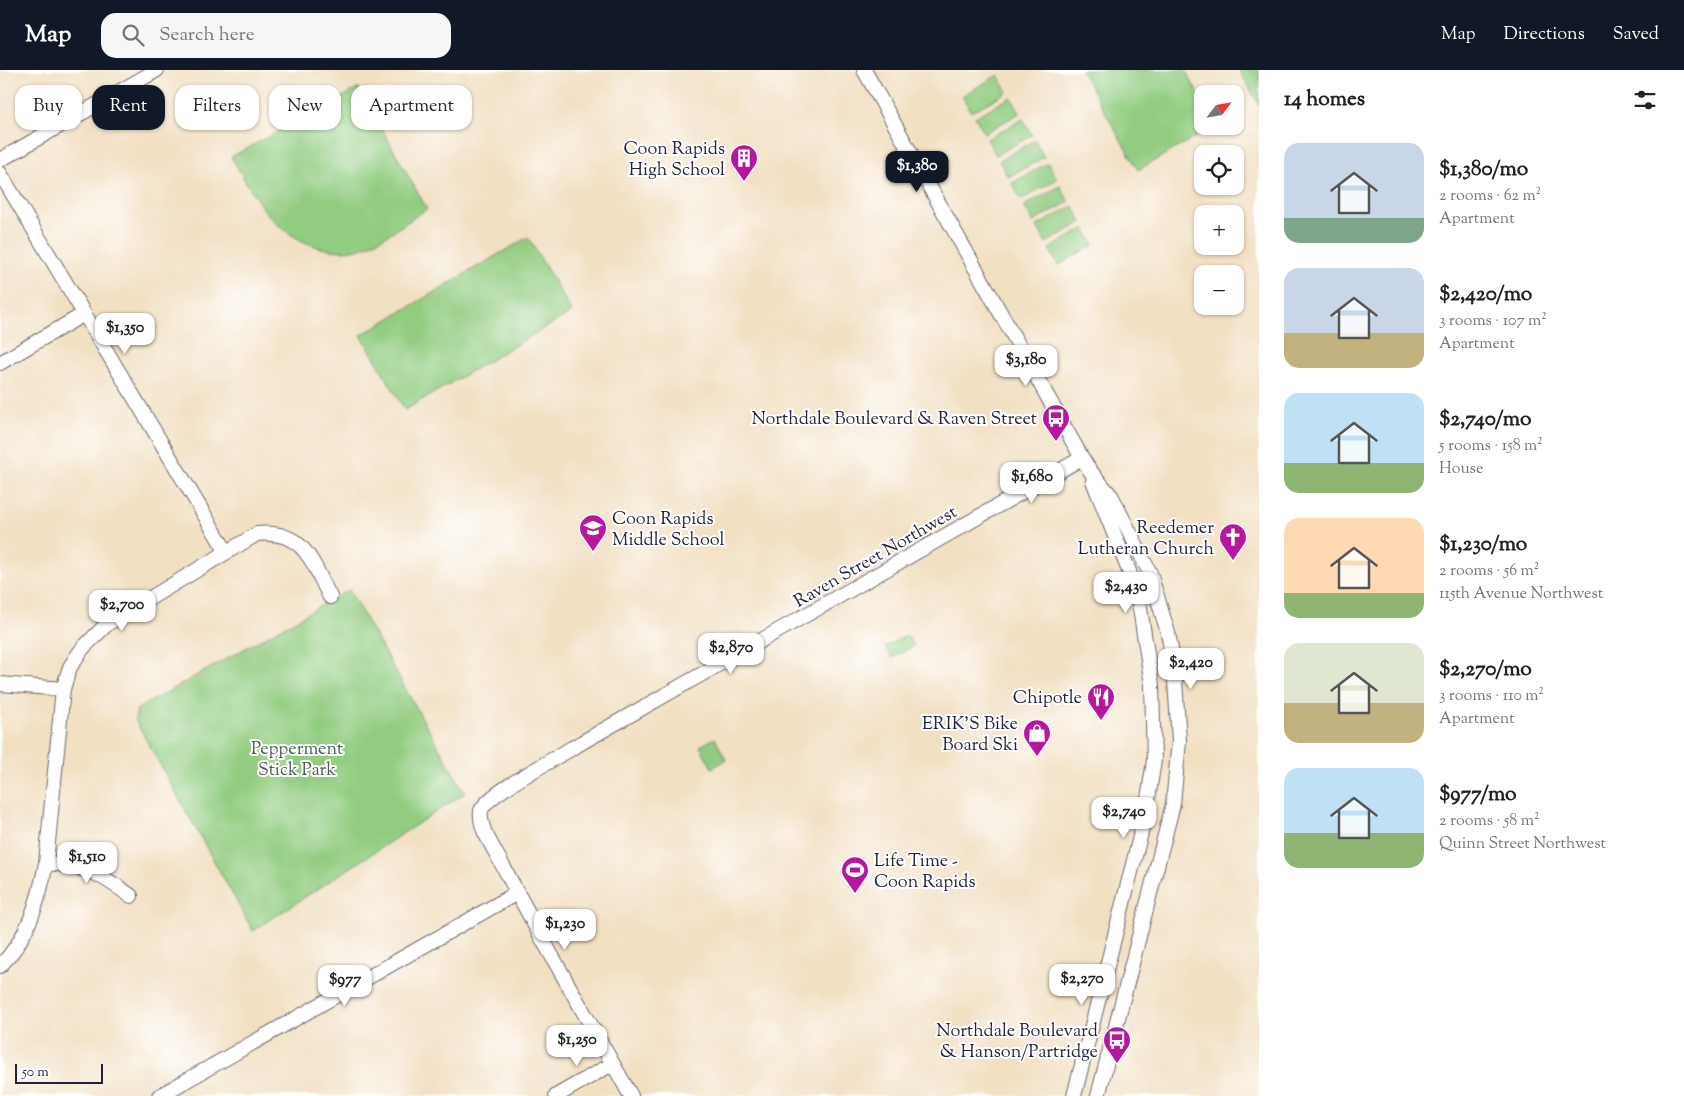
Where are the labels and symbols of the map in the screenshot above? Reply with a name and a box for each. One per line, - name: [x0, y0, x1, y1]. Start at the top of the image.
- north arrow: [1194, 85, 1244, 135]
- place label: Coon Rapids High School: [624, 137, 725, 184]
- building icon: Coon Rapids High School: [729, 143, 759, 182]
- pin: $1,380: [876, 150, 958, 193]
- pin: $1,350: [84, 312, 166, 355]
- pin: $3,180: [985, 344, 1067, 387]
- bus stop icon: Northdale Boulevard & Raven Street: [1041, 403, 1071, 442]
- place label: Northdale Boulevard & Raven Street: [751, 407, 1037, 433]
- pin: $1,680: [991, 462, 1073, 504]
- street label: Raven Street Northwest: [789, 500, 963, 615]
- place label: Coon Rapids Middle School: [612, 507, 725, 554]
- school or university icon: Coon Rapids Middle School: [578, 513, 608, 552]
- place label: Reedemer Lutheran Church: [1078, 516, 1214, 563]
- church icon: Reedemer Lutheran Church: [1218, 522, 1248, 561]
- pin: $2,430: [1085, 572, 1167, 614]
- pin: $2,700: [81, 590, 163, 632]
- pin: $2,870: [690, 632, 772, 675]
- pin: $2,420: [1150, 648, 1232, 690]
- restaurant icon: Chipotle: [1086, 682, 1116, 721]
- place label: Chipotle: [1013, 686, 1082, 712]
- place label: ERIK'S Bike Board Ski: [922, 712, 1018, 759]
- shop icon: ERIK'S Bike Board Ski: [1022, 718, 1052, 757]
- park label: Pepperment Stick Park: [251, 737, 343, 784]
- pin: $2,740: [1083, 796, 1165, 839]
- pin: $1,510: [46, 842, 128, 884]
- place label: Life Time - Coon Rapids: [874, 849, 975, 896]
- sports icon: Life Time - Coon Rapids: [840, 855, 870, 894]
- pin: $1,230: [524, 908, 606, 951]
- pin: $977: [315, 964, 375, 1007]
- pin: $2,270: [1041, 964, 1123, 1006]
- place label: Northdale Boulevard & Hanson/Partridge: [936, 1019, 1098, 1066]
- pin: $1,250: [536, 1024, 618, 1067]
- bus stop icon: Northdale Boulevard & Hanson/Partridge: [1102, 1025, 1132, 1064]
- scale bar: [15, 1061, 102, 1084]

